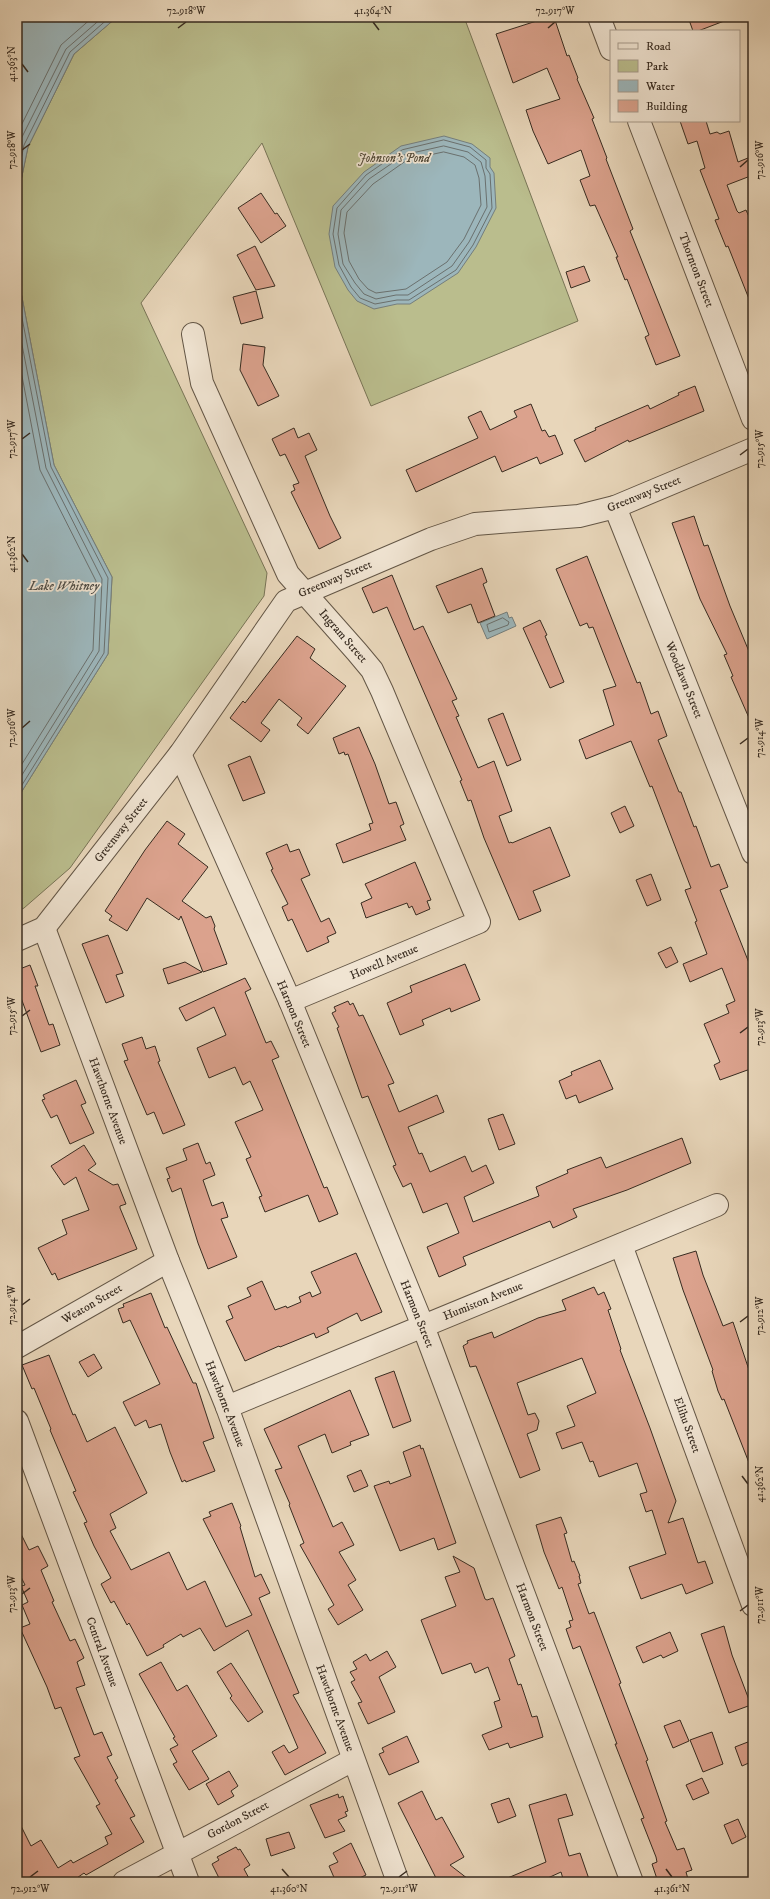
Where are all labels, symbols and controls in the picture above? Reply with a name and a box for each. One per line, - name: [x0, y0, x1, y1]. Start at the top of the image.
- text: 72.918°W: [167, 5, 206, 17]
- text: 41.364°N: [354, 5, 392, 17]
- text: 72.917°W: [536, 5, 575, 17]
- legend: [610, 30, 740, 122]
- text: Road: [646, 39, 671, 54]
- text: 41.363°N: [6, 46, 18, 82]
- text: Park: [646, 59, 668, 74]
- text: Water: [645, 79, 675, 94]
- text: Building: [646, 99, 687, 114]
- text: 72.918°W: [6, 130, 18, 169]
- text: 72.916°W: [754, 140, 766, 179]
- park label: Johnson's Pond: [358, 151, 432, 166]
- street label: Thornton Street: [675, 231, 717, 310]
- text: 72.917°W: [6, 419, 18, 458]
- text: 72.915°W: [754, 429, 766, 468]
- street label: Greenway Street: [605, 472, 683, 516]
- text: 41.362°N: [6, 535, 18, 573]
- street label: Greenway Street: [296, 557, 374, 601]
- water label: Lake Whitney: [28, 578, 100, 594]
- street label: Ingram Street: [315, 606, 371, 666]
- street label: Woodlawn Street: [661, 638, 706, 721]
- text: 72.916°W: [6, 708, 18, 747]
- text: 72.914°W: [754, 717, 766, 758]
- street label: Greenway Street: [91, 794, 151, 865]
- street label: Howell Avenue: [348, 941, 420, 983]
- street label: Harmon Street: [273, 978, 315, 1050]
- text: 72.915°W: [6, 996, 18, 1035]
- text: 72.913°W: [754, 1007, 766, 1046]
- street label: Hawthorne Avenue: [85, 1055, 131, 1147]
- street label: Harmon Street: [397, 1278, 437, 1350]
- street label: Humiston Avenue: [441, 1278, 525, 1324]
- street label: Weaton Street: [58, 1281, 125, 1328]
- text: 72.914°W: [6, 1284, 18, 1325]
- text: 72.912°W: [754, 1296, 766, 1335]
- street label: Hawthorne Avenue: [202, 1359, 248, 1449]
- street label: Elihu Street: [670, 1395, 704, 1455]
- text: 41.362°N: [754, 1465, 766, 1503]
- text: 72.913°W: [6, 1574, 18, 1613]
- street label: Harmon Street: [512, 1581, 552, 1653]
- text: 72.911°W: [754, 1585, 766, 1624]
- street label: Central Avenue: [82, 1615, 122, 1689]
- street label: Hawthorne Avenue: [312, 1662, 358, 1754]
- street label: Gordon Street: [205, 1797, 272, 1843]
- text: 72.912°W: [11, 1883, 50, 1895]
- text: 41.360°N: [270, 1883, 308, 1895]
- text: 72.911°W: [380, 1883, 419, 1895]
- text: 41.361°N: [654, 1883, 690, 1895]

